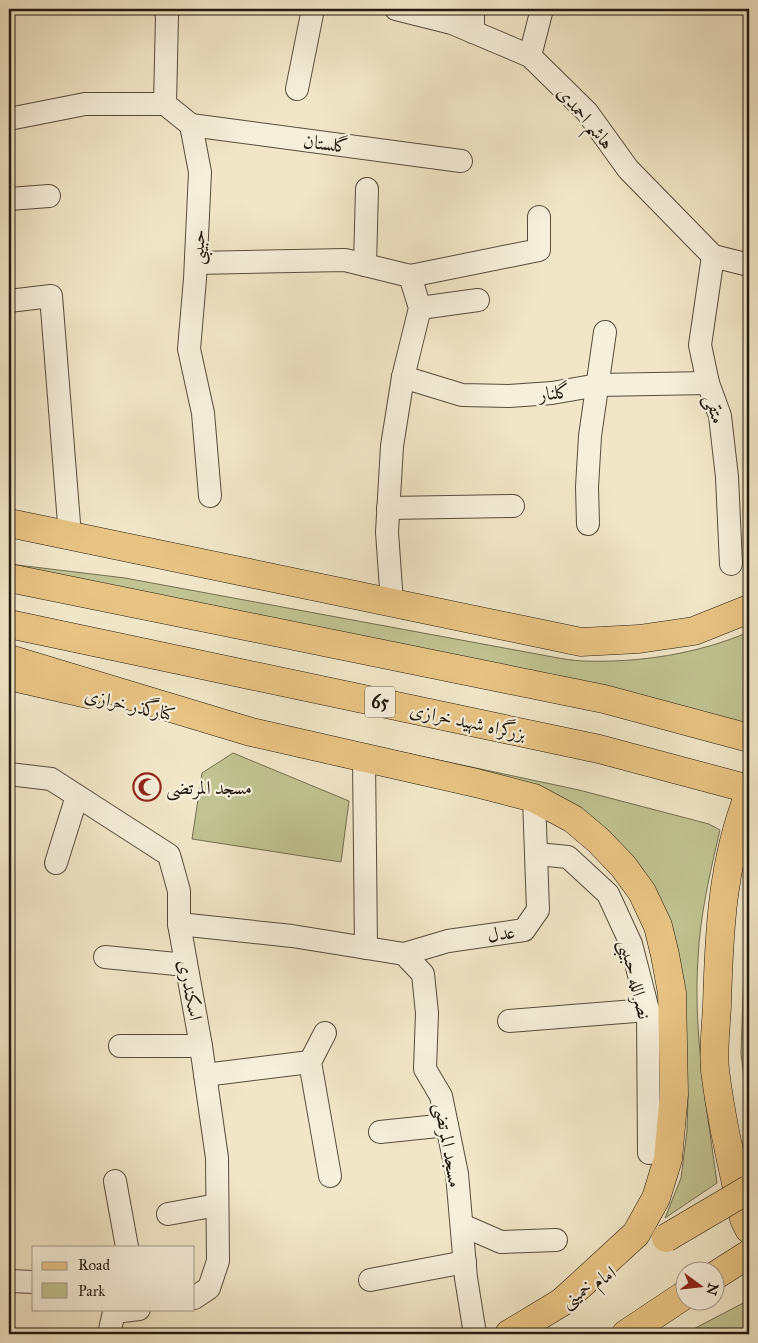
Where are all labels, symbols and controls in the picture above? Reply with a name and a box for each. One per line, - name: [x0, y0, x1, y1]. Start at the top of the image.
- street label: هاشم احمدی: [546, 81, 619, 159]
- street label: گلستان: [302, 129, 350, 158]
- street label: حبیبی: [185, 229, 214, 266]
- street label: گلنار: [535, 379, 571, 406]
- street label: متقی: [699, 392, 730, 427]
- street label: کنارگذر خرازی: [82, 681, 178, 726]
- road number: 65: [365, 686, 395, 718]
- street label: بزرگراه شهید خرازی: [408, 697, 529, 746]
- mosque icon: مسجد المرتضی: [132, 772, 162, 802]
- place label: مسجد المرتضی: [166, 776, 252, 801]
- street label: عدل: [486, 920, 517, 947]
- street label: نصرالله حبیبی: [611, 937, 657, 1022]
- street label: اسکندری: [173, 958, 208, 1023]
- street label: مسجد المرتضی: [428, 1101, 467, 1190]
- legend: [32, 1246, 195, 1310]
- text: Road: [78, 1256, 110, 1274]
- north arrow: [676, 1260, 726, 1310]
- street label: امام خمینی: [556, 1261, 623, 1317]
- text: N: [702, 1281, 722, 1297]
- text: Park: [78, 1282, 105, 1300]

